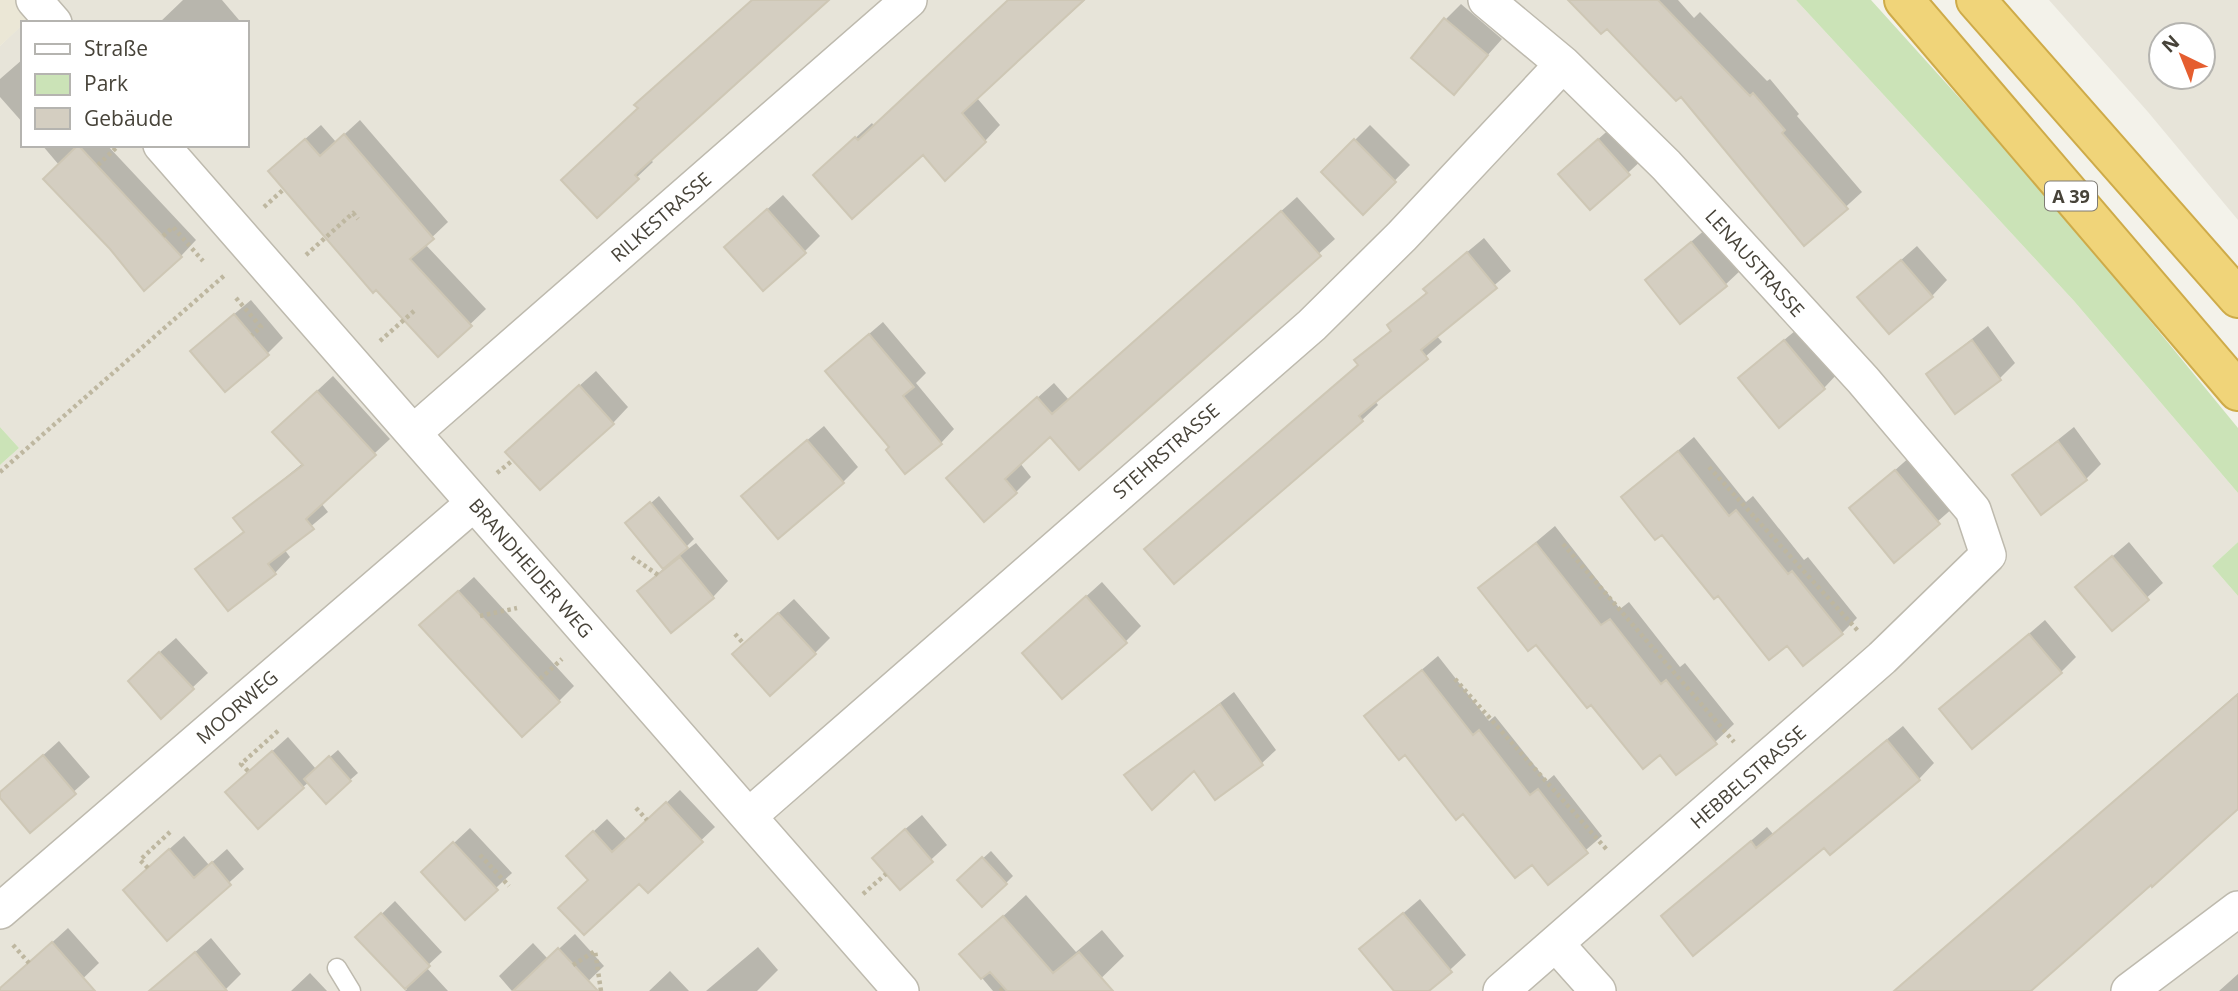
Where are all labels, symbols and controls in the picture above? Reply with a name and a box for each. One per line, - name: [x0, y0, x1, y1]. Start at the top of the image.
- legend: [21, 21, 248, 147]
- north arrow: [2147, 21, 2217, 91]
- text: N: [2156, 29, 2185, 58]
- text: Straße: [84, 34, 148, 62]
- text: Park: [84, 69, 128, 97]
- text: Gebäude: [84, 104, 173, 132]
- street label: RILKESTRASSE: [605, 166, 717, 268]
- road number: A 39: [2045, 182, 2097, 210]
- street label: LENAUSTRASSE: [1700, 204, 1810, 322]
- street label: STEHRSTRASSE: [1107, 397, 1225, 505]
- street label: BRANDHEIDER WEG: [463, 493, 599, 643]
- street label: MOORWEG: [191, 664, 283, 750]
- street label: HEBBELSTRASSE: [1685, 719, 1811, 835]

